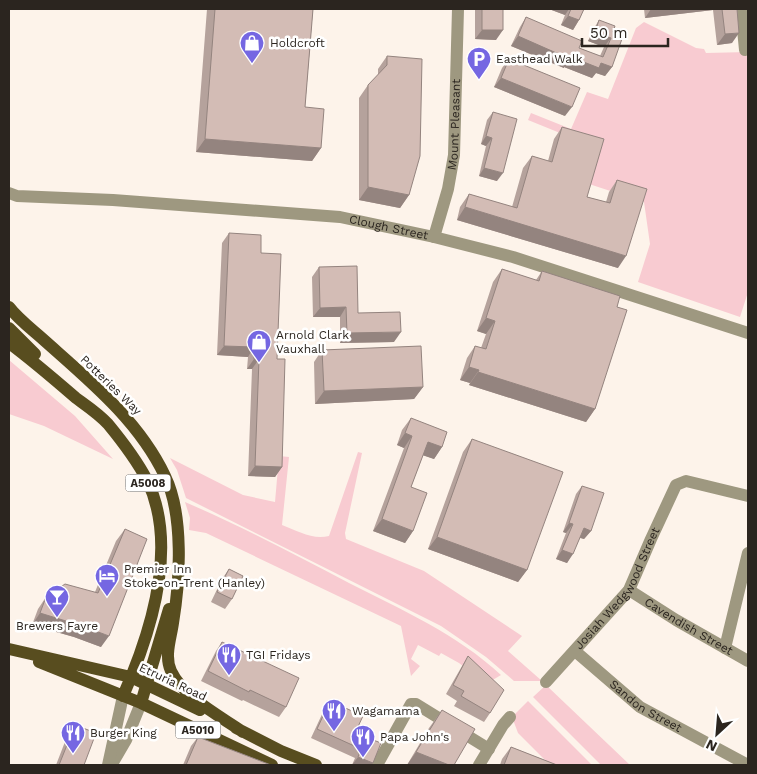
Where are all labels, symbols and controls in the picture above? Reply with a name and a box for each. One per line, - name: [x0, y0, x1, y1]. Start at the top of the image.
- scale bar: [582, 15, 668, 47]
- text: 50 m: [590, 24, 627, 42]
- shop icon: Holdcroft: [239, 30, 265, 64]
- place label: Holdcroft: [270, 36, 325, 50]
- parking icon: Easthead Walk: [466, 46, 492, 80]
- place label: Easthead Walk: [496, 52, 583, 66]
- street label: Mount Pleasant: [444, 79, 463, 171]
- street label: Clough Street: [348, 212, 430, 243]
- place label: Arnold Clark Vauxhall: [276, 328, 349, 356]
- shop icon: Arnold Clark Vauxhall: [246, 329, 272, 363]
- street label: Potteries Way: [78, 352, 145, 418]
- road number: A5008: [126, 474, 170, 492]
- street label: Josiah Wedgwood Street: [572, 525, 662, 652]
- place label: Premier Inn Stoke-on-Trent (Hanley): [124, 562, 265, 590]
- hotel icon: Premier Inn Stoke-on-Trent (Hanley): [94, 563, 120, 597]
- bar icon: Brewers Fayre: [44, 584, 70, 618]
- street label: Cavendish Street: [642, 595, 735, 658]
- place label: Brewers Fayre: [16, 619, 98, 633]
- restaurant icon: TGI Fridays: [216, 642, 242, 676]
- place label: TGI Fridays: [246, 648, 311, 662]
- street label: Etruria Road: [137, 660, 209, 704]
- street label: Sandon Street: [607, 677, 684, 735]
- restaurant icon: Wagamama: [321, 698, 347, 732]
- place label: Wagamama: [352, 704, 420, 718]
- north arrow: [692, 709, 742, 759]
- restaurant icon: Burger King: [60, 720, 86, 754]
- road number: A5010: [176, 722, 220, 738]
- restaurant icon: Papa John's: [350, 724, 376, 758]
- place label: Burger King: [90, 726, 157, 740]
- place label: Papa John's: [380, 730, 449, 744]
- text: N: [703, 736, 719, 755]

